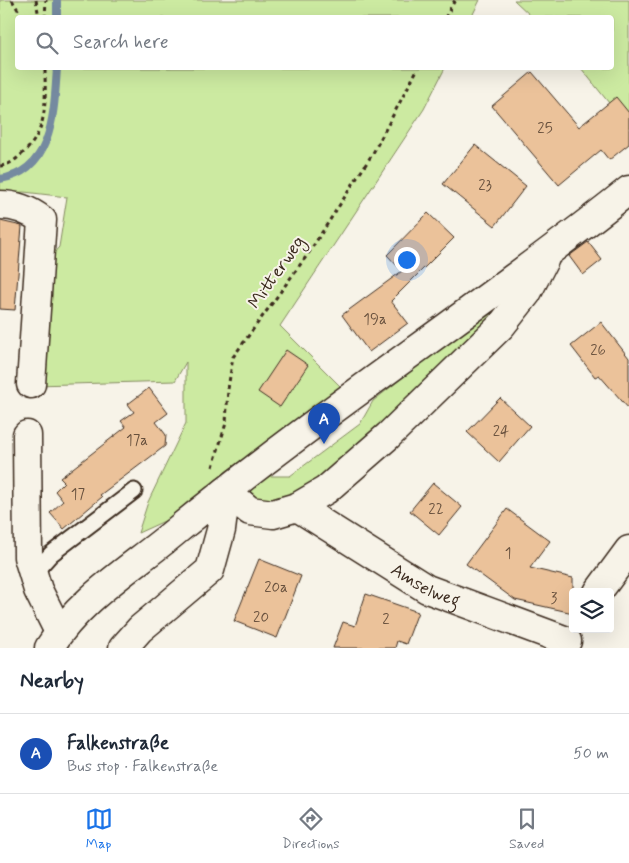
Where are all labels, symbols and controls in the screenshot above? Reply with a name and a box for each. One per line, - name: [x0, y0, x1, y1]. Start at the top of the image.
- search box: [15, 15, 614, 70]
- icon: search: [33, 29, 61, 57]
- text: Search here: [73, 30, 169, 55]
- house number: 25: [537, 119, 553, 139]
- house number: 23: [478, 176, 492, 196]
- street label: Mitterweg: [243, 231, 312, 314]
- your location: [394, 247, 420, 273]
- house number: 19a: [363, 310, 387, 330]
- house number: 26: [590, 341, 606, 361]
- pin: A: [308, 403, 340, 444]
- house number: 24: [493, 422, 509, 442]
- house number: 17a: [126, 431, 148, 451]
- house number: 17: [71, 485, 86, 505]
- house number: 22: [428, 500, 444, 520]
- house number: 1: [505, 544, 511, 564]
- street label: Amselweg: [386, 558, 464, 615]
- house number: 20a: [264, 578, 288, 598]
- map controls: [569, 588, 614, 633]
- button: layers: [569, 588, 614, 633]
- house number: 3: [551, 589, 558, 609]
- house number: 20: [253, 608, 269, 628]
- house number: 2: [382, 610, 390, 630]
- text: Nearby: [20, 667, 84, 695]
- text: Falkenstraße: [67, 731, 169, 756]
- text: A: [31, 743, 41, 764]
- text: 50 m: [573, 743, 609, 764]
- text: Bus stop · Falkenstraße: [67, 756, 218, 777]
- tab: Map: [85, 805, 113, 853]
- tab: Directions: [282, 805, 340, 853]
- tab: Saved: [509, 805, 544, 853]

